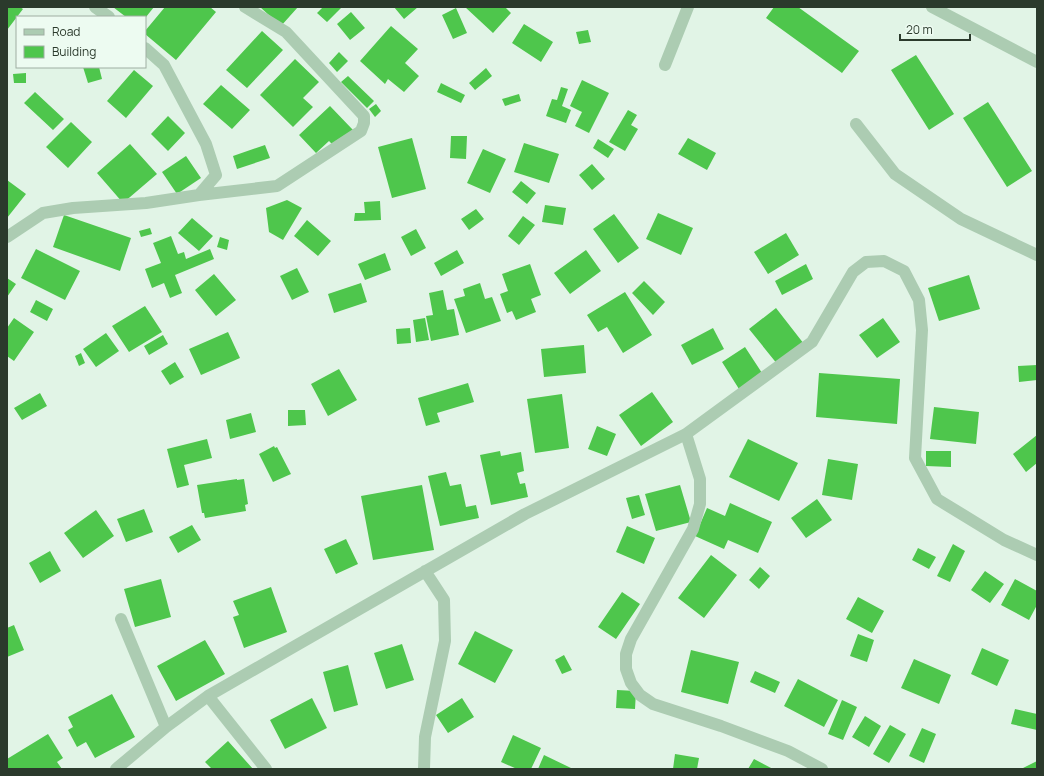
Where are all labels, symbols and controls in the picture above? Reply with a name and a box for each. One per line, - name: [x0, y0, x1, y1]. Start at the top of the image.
- legend: [16, 16, 146, 68]
- scale bar: [900, 16, 970, 42]
- text: 20 m: [906, 21, 933, 38]
- text: Road: [52, 23, 80, 40]
- text: Building: [52, 43, 96, 60]

